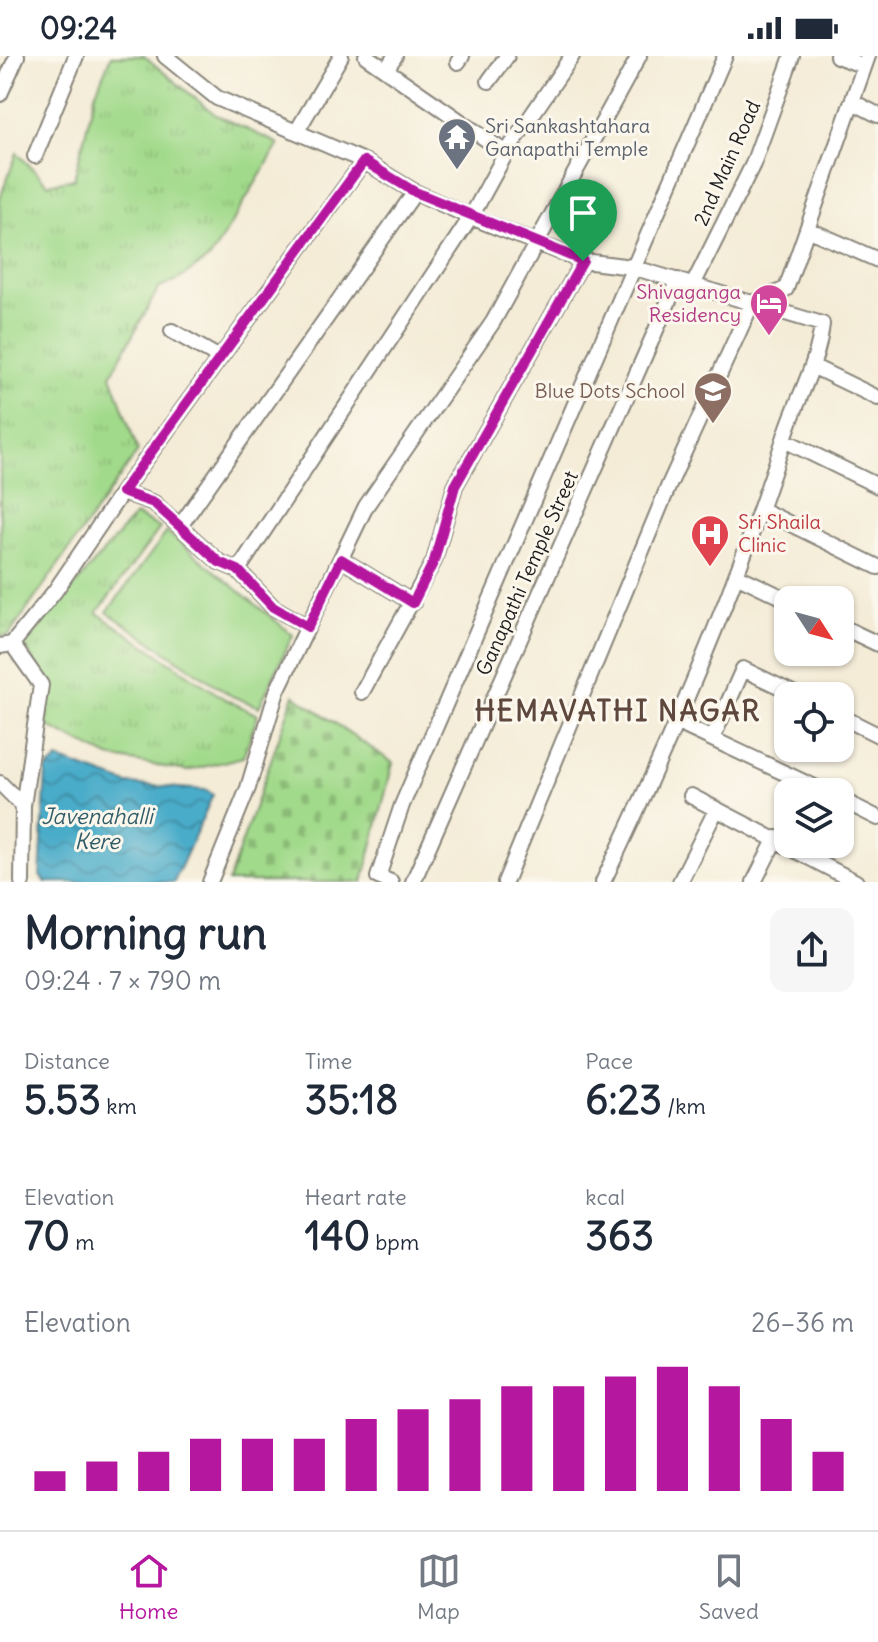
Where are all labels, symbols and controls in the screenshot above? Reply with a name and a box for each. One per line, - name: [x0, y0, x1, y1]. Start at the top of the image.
- text: 09:24: [40, 9, 117, 47]
- street label: 2nd Main Road: [688, 96, 765, 229]
- place label: Sri Sankashtahara Ganapathi Temple: [485, 113, 650, 161]
- temple icon: Sri Sankashtahara Ganapathi Temple: [436, 116, 478, 171]
- pin: [549, 179, 617, 261]
- icon: arrive: [561, 191, 605, 235]
- place label: Shivaganga Residency: [636, 279, 741, 327]
- hotel icon: Shivaganga Residency: [748, 282, 790, 337]
- school or university icon: Blue Dots School: [692, 370, 734, 425]
- place label: Blue Dots School: [535, 378, 685, 403]
- street label: Ganapathi Temple Street: [470, 466, 583, 679]
- place label: Sri Shaila Clinic: [738, 509, 821, 557]
- hospital icon: Sri Shaila Clinic: [689, 513, 731, 568]
- north arrow: [774, 586, 854, 666]
- map controls: [774, 586, 854, 858]
- button: locate: [774, 682, 854, 762]
- district label: HEMAVATHI NAGAR: [475, 693, 761, 729]
- button: layers: [774, 778, 854, 858]
- water label: Javenahalli Kere: [41, 802, 156, 855]
- text: Morning run: [24, 906, 267, 961]
- button: share: [770, 908, 854, 992]
- text: 09:24 · 7 × 790 m: [24, 964, 221, 997]
- text: Distance: [24, 1047, 110, 1075]
- text: Time: [305, 1047, 352, 1075]
- text: Pace: [585, 1047, 633, 1075]
- text: 5.53: [24, 1075, 101, 1125]
- text: 35:18: [305, 1075, 398, 1125]
- text: 6:23: [585, 1075, 662, 1125]
- text: km: [101, 1092, 137, 1120]
- text: /km: [662, 1092, 706, 1120]
- text: Elevation: [24, 1183, 114, 1211]
- text: Heart rate: [305, 1183, 407, 1211]
- text: kcal: [585, 1183, 625, 1211]
- text: 70: [24, 1211, 70, 1261]
- text: 140: [305, 1211, 370, 1261]
- text: 363: [585, 1211, 654, 1261]
- text: m: [70, 1228, 94, 1256]
- text: bpm: [370, 1228, 419, 1256]
- text: Elevation: [24, 1306, 131, 1339]
- text: 26–36 m: [751, 1306, 854, 1339]
- tab: Home: [119, 1549, 178, 1625]
- tab: Map: [417, 1549, 461, 1625]
- tab: Saved: [699, 1549, 759, 1625]

